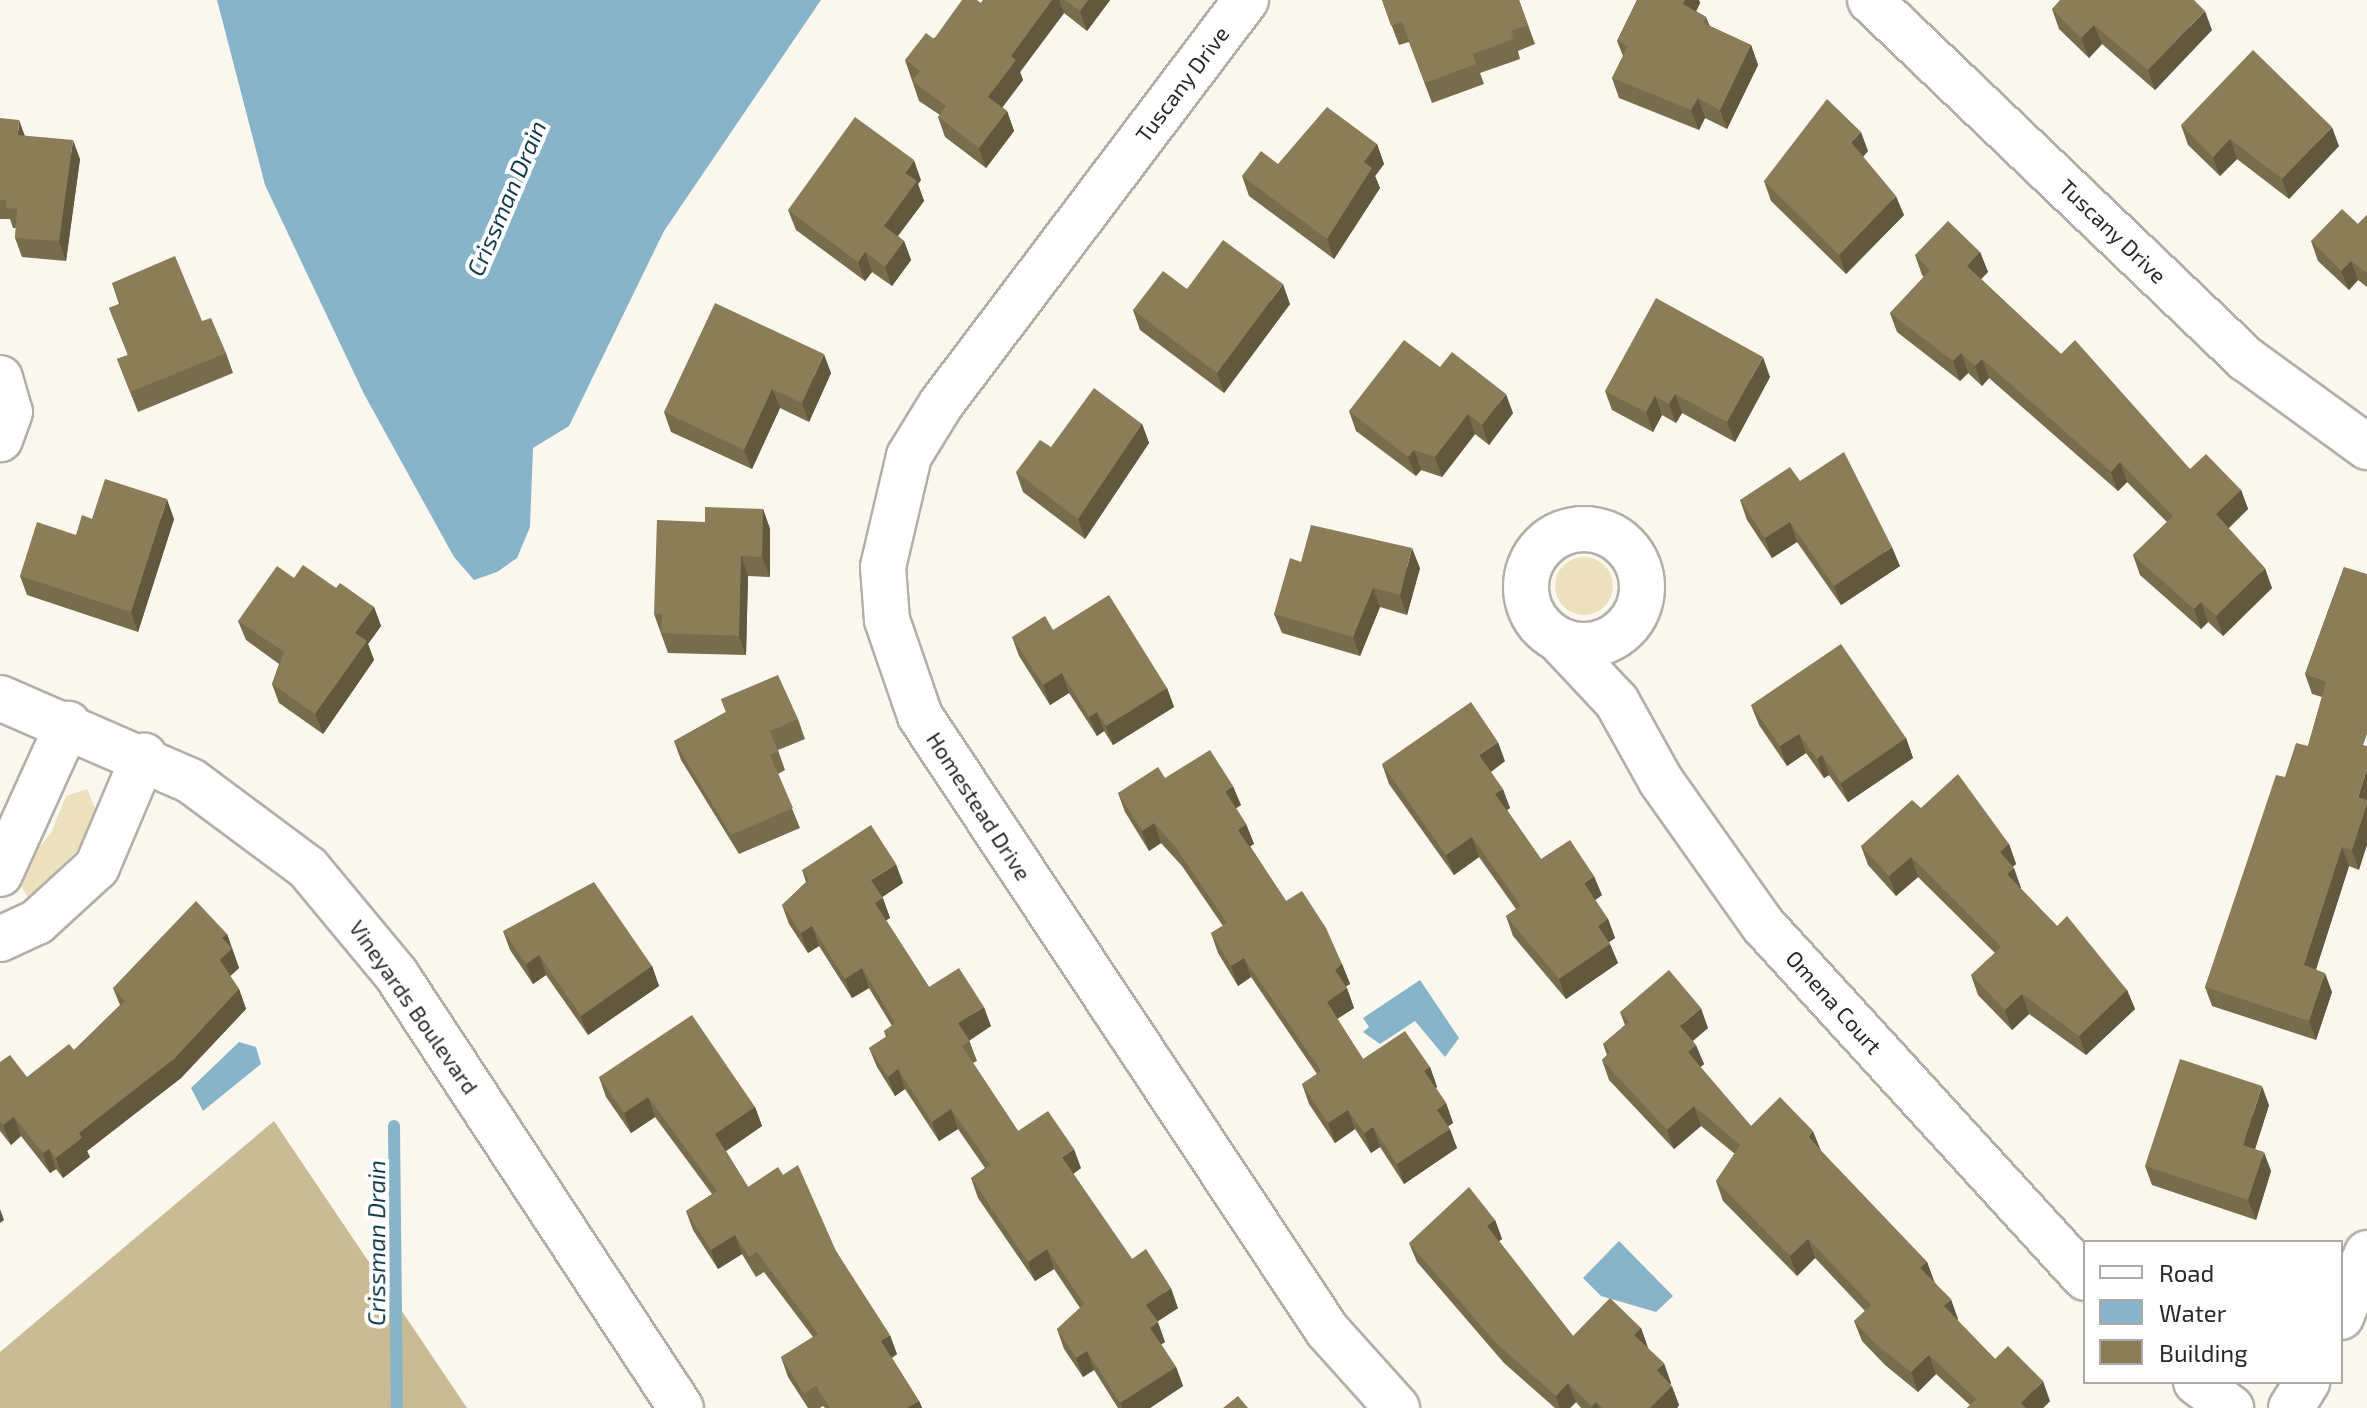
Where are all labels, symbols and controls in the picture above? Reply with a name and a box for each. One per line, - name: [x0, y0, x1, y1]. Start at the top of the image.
- street label: Tuscany Drive: [1130, 21, 1234, 147]
- water label: Crissman Drain: [460, 116, 552, 280]
- street label: Tuscany Drive: [2054, 173, 2172, 289]
- street label: Homestead Drive: [921, 727, 1037, 885]
- street label: Vineyards Boulevard: [344, 915, 484, 1099]
- street label: Omena Court: [1781, 945, 1887, 1059]
- water label: Crissman Drain: [362, 1160, 390, 1326]
- legend: [2083, 1240, 2343, 1384]
- text: Road: [2159, 1258, 2214, 1287]
- text: Water: [2159, 1298, 2226, 1327]
- text: Building: [2159, 1338, 2248, 1367]

